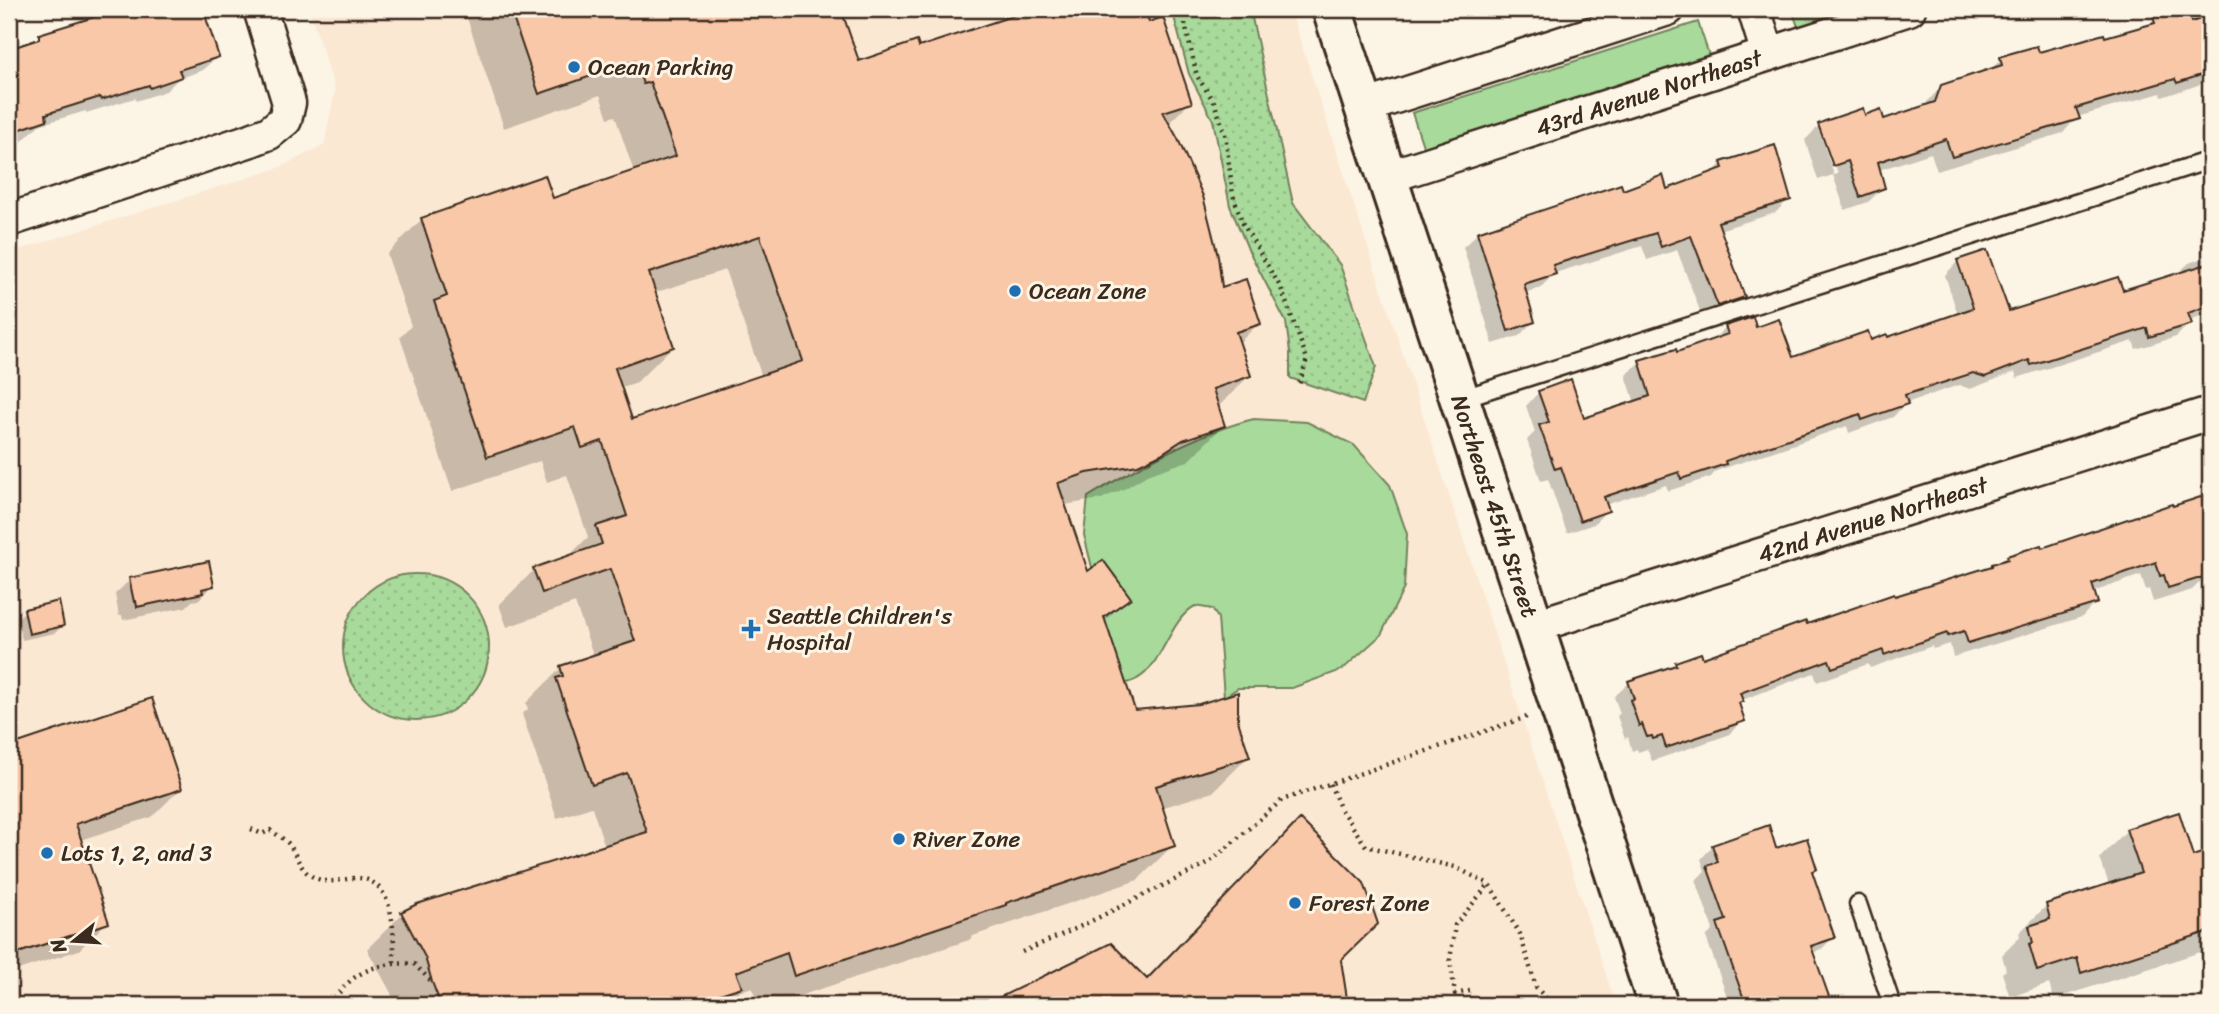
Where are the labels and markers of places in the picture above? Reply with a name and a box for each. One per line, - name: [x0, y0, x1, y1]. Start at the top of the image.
- place label: Ocean Parking: [588, 47, 734, 88]
- marker: Ocean Parking: [566, 59, 582, 75]
- place label: Ocean Zone: [1029, 271, 1147, 312]
- marker: Ocean Zone: [1007, 283, 1023, 299]
- place label: Seattle Children's Hospital: [767, 596, 952, 663]
- marker: Seattle Children's Hospital: [741, 619, 761, 639]
- place label: River Zone: [913, 819, 1020, 860]
- marker: River Zone: [891, 831, 907, 847]
- place label: Lots 1, 2, and 3: [61, 833, 212, 874]
- marker: Lots 1, 2, and 3: [39, 845, 55, 861]
- place label: Forest Zone: [1309, 883, 1430, 924]
- marker: Forest Zone: [1287, 895, 1303, 911]

